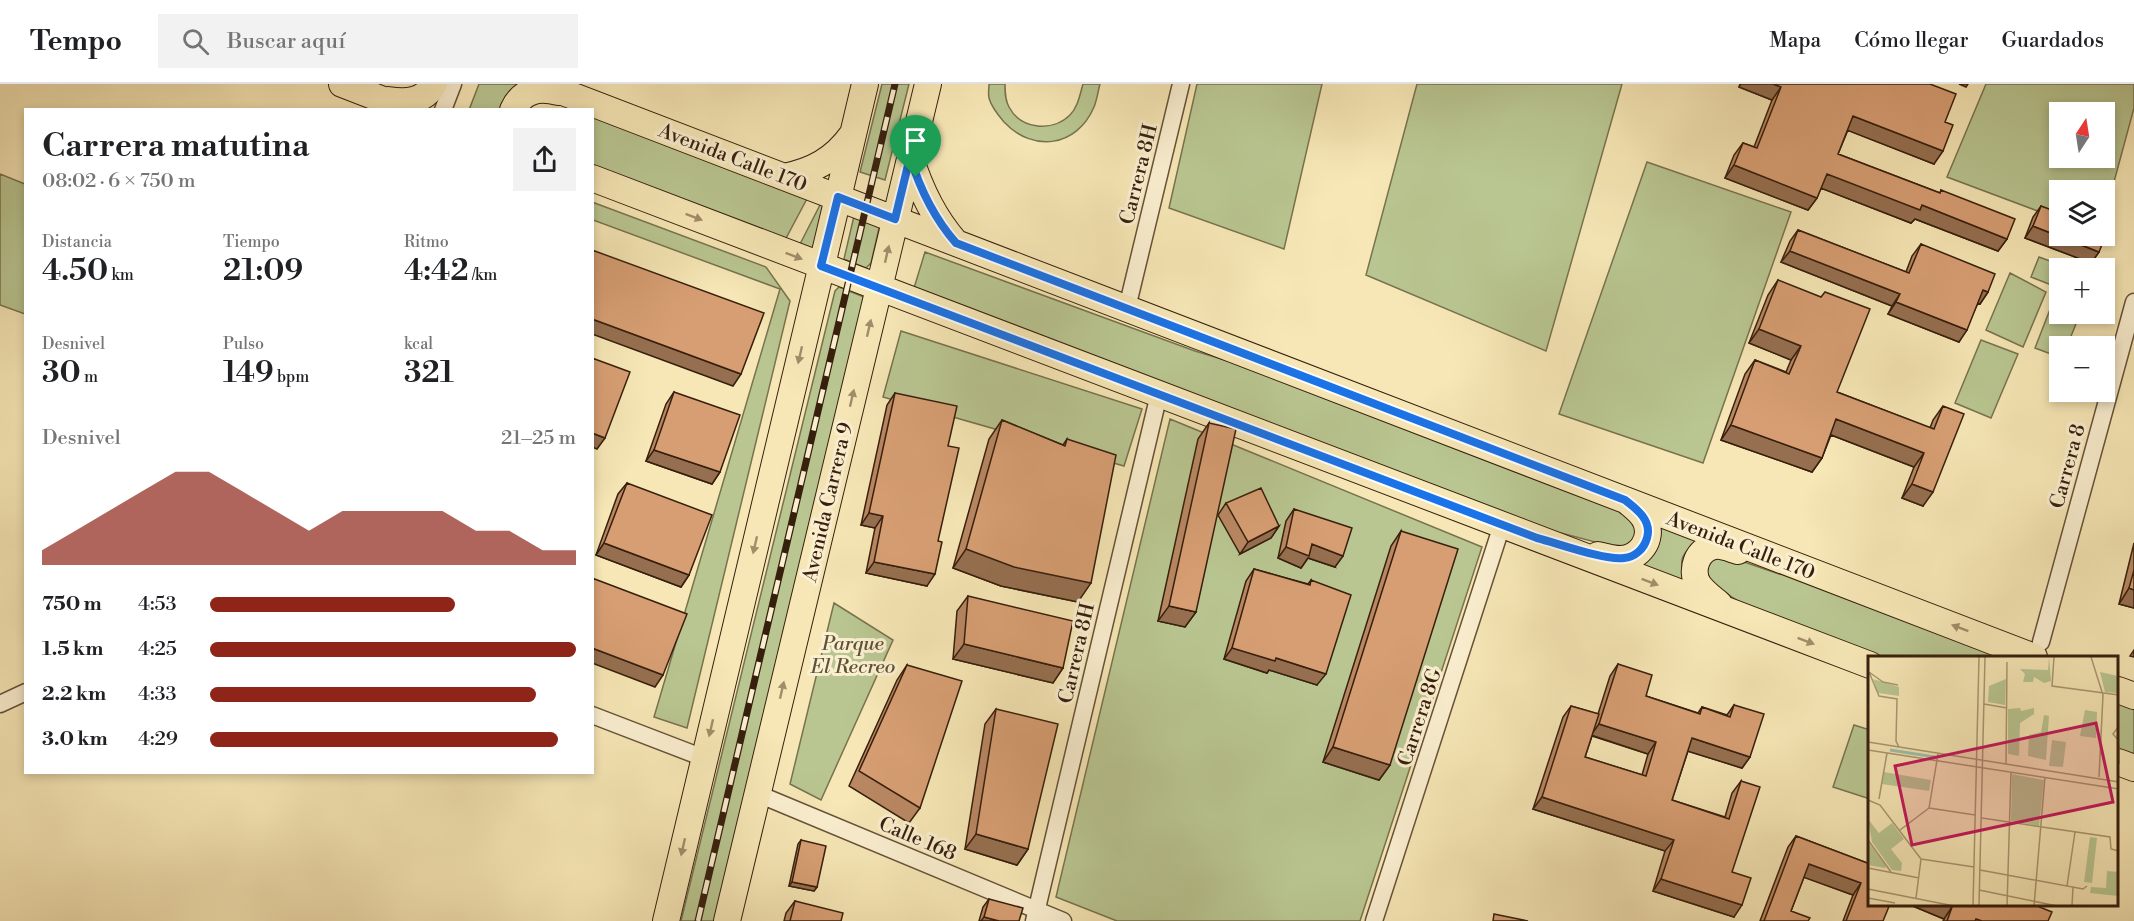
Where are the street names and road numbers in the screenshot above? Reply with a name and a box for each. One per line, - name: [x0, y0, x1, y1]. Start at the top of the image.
- street label: Avenida Calle 170: [654, 118, 810, 198]
- street label: Carrera 8H: [1115, 122, 1164, 227]
- street label: Avenida Carrera 9: [798, 420, 859, 586]
- street label: Carrera 8: [2045, 421, 2092, 511]
- street label: Avenida Calle 170: [1662, 506, 1818, 586]
- street label: Carrera 8H: [1054, 601, 1101, 706]
- street label: Carrera 8G: [1393, 665, 1448, 769]
- street label: Calle 168: [875, 812, 960, 867]

